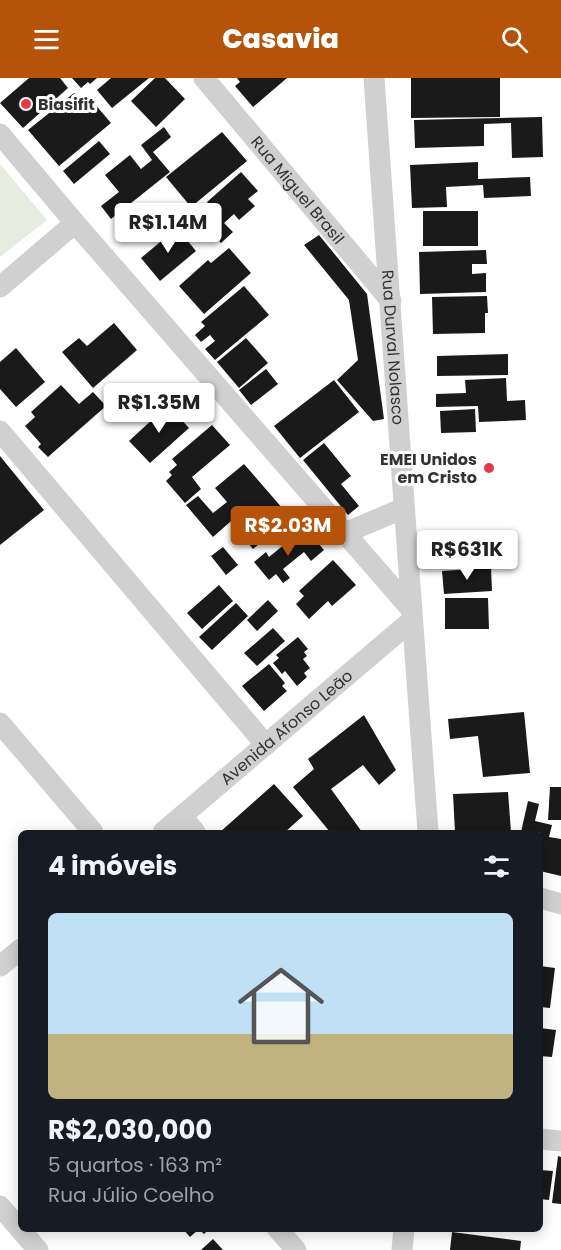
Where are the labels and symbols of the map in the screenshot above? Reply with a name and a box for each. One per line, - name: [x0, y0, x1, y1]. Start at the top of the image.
- place label: Biasifit: [38, 93, 95, 116]
- marker: Biasifit: [19, 97, 33, 111]
- street label: Rua Miguel Brasil: [245, 131, 350, 249]
- pin: R$1.14M: [113, 203, 223, 254]
- street label: Rua Durval Nolasco: [376, 269, 410, 426]
- pin: R$1.35M: [104, 383, 214, 434]
- place label: EMEI Unidos em Cristo: [380, 448, 477, 489]
- marker: EMEI Unidos em Cristo: [482, 461, 496, 475]
- pin: R$2.03M: [233, 506, 343, 557]
- pin: R$631K: [418, 530, 516, 581]
- street label: Avenida Afonso Leão: [216, 664, 358, 790]

